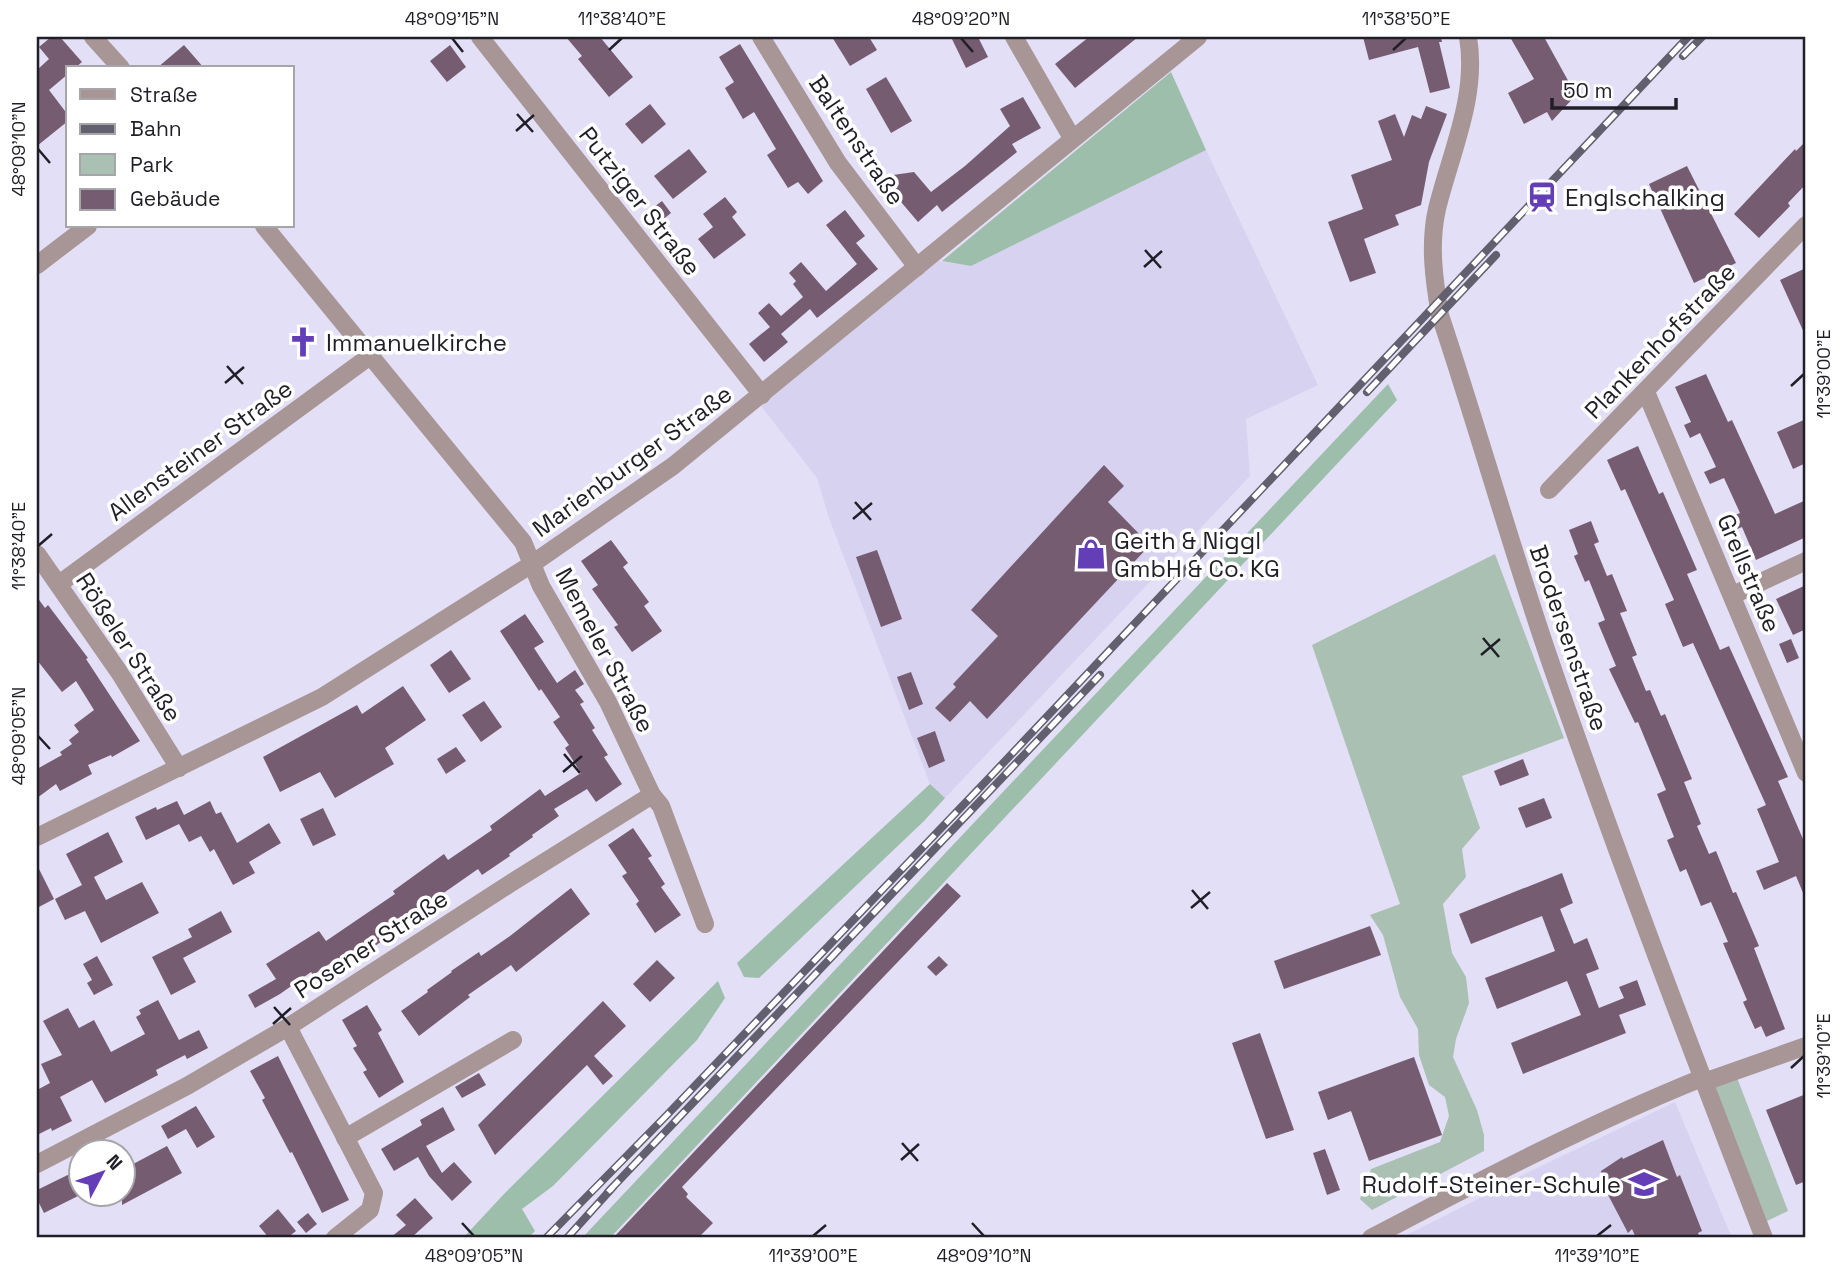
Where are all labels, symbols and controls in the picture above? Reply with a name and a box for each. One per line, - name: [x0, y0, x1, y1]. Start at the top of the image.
- text: 48°09'15"N: [405, 7, 499, 30]
- text: 11°38'40"E: [578, 7, 666, 30]
- text: 48°09'20"N: [912, 7, 1010, 30]
- text: 11°38'50"E: [1362, 7, 1450, 30]
- legend: [66, 66, 294, 228]
- scale bar: [1552, 66, 1677, 110]
- street label: Baltenstraße: [802, 69, 912, 211]
- text: 50 m: [1563, 77, 1613, 104]
- text: Straße: [130, 81, 198, 108]
- text: 48°09'10"N: [7, 101, 30, 197]
- text: Bahn: [130, 115, 182, 142]
- street label: Putziger Straße: [572, 120, 708, 282]
- text: Park: [130, 151, 174, 178]
- station icon: Englschalking: [1525, 180, 1559, 214]
- place label: Englschalking: [1565, 182, 1725, 213]
- text: Gebäude: [130, 185, 220, 212]
- street label: Plankenhofstraße: [1578, 257, 1742, 425]
- church icon: Immanuelkirche: [286, 325, 320, 359]
- place label: Immanuelkirche: [326, 327, 507, 358]
- text: 11°39'00"E: [1812, 329, 1835, 419]
- street label: Allensteiner Straße: [102, 373, 298, 527]
- street label: Marienburger Straße: [526, 378, 738, 544]
- text: 11°38'40"E: [7, 502, 30, 590]
- street label: Grellstraße: [1710, 509, 1788, 637]
- place label: Geith & Niggl GmbH & Co. KG: [1114, 525, 1280, 584]
- shop icon: Geith & Niggl GmbH & Co. KG: [1074, 537, 1108, 571]
- street label: Brodersenstraße: [1523, 541, 1615, 735]
- street label: Memeler Straße: [548, 562, 662, 738]
- street label: Rößeler Straße: [69, 566, 189, 728]
- text: 48°09'05"N: [7, 687, 30, 785]
- street label: Posener Straße: [288, 883, 454, 1005]
- text: 11°39'10"E: [1812, 1013, 1835, 1099]
- north arrow: [66, 1138, 136, 1208]
- text: N: [101, 1149, 128, 1175]
- school or university icon: Rudolf-Steiner-Schule: [1627, 1167, 1661, 1201]
- place label: Rudolf-Steiner-Schule: [1362, 1169, 1621, 1200]
- text: 48°09'05"N: [425, 1244, 523, 1267]
- text: 11°39'00"E: [768, 1244, 858, 1267]
- text: 48°09'10"N: [936, 1244, 1032, 1267]
- text: 11°39'10"E: [1554, 1244, 1640, 1267]

